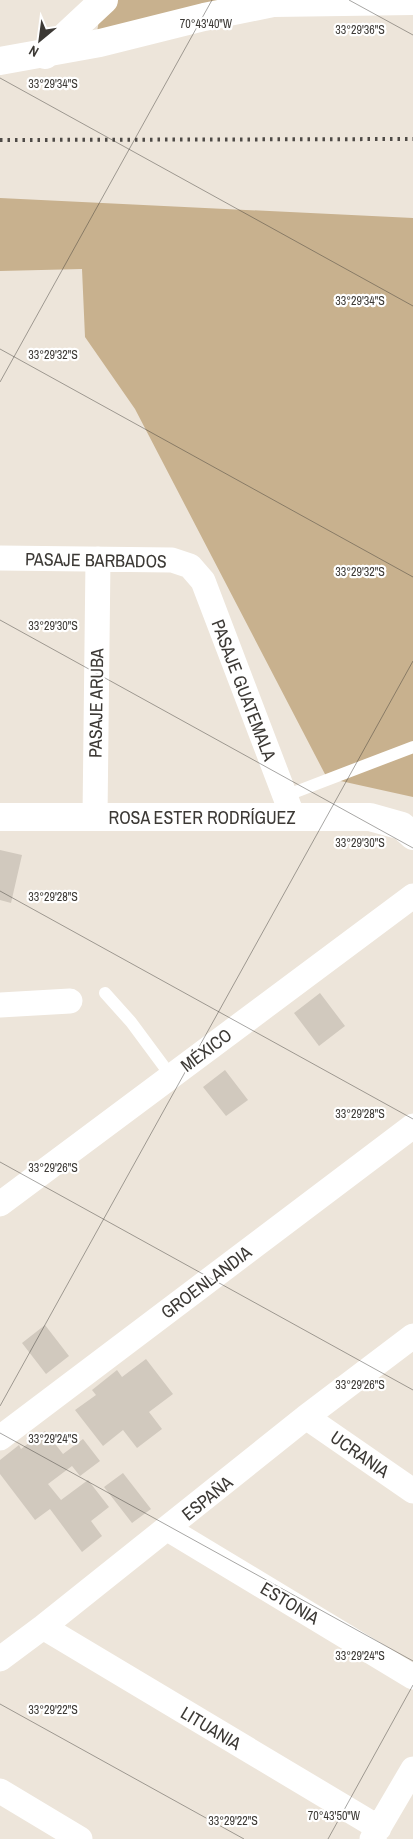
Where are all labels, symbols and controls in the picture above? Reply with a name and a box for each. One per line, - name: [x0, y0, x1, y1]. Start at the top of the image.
- north arrow: [15, 15, 65, 65]
- text: 70°43'40"W: [180, 16, 233, 32]
- text: 33°29'36"S: [335, 22, 385, 38]
- text: N: [26, 41, 42, 61]
- text: 33°29'34"S: [28, 76, 78, 92]
- text: 33°29'34"S: [335, 293, 385, 309]
- text: 33°29'32"S: [28, 347, 78, 363]
- street label: PASAJE BARBADOS: [25, 546, 167, 574]
- text: 33°29'32"S: [335, 564, 385, 580]
- street label: PASAJE GUATEMALA: [206, 616, 283, 764]
- text: 33°29'30"S: [28, 618, 78, 634]
- street label: PASAJE ARUBA: [83, 648, 109, 758]
- street label: ROSA ESTER RODRÍGUEZ: [108, 805, 296, 830]
- text: 33°29'30"S: [335, 835, 385, 851]
- text: 33°29'28"S: [28, 889, 78, 905]
- street label: MÉXICO: [175, 1022, 237, 1078]
- text: 33°29'28"S: [335, 1106, 385, 1122]
- text: 33°29'26"S: [28, 1160, 78, 1176]
- street label: GROENLANDIA: [156, 1240, 257, 1324]
- text: 33°29'26"S: [335, 1377, 385, 1393]
- street label: UCRANIA: [326, 1425, 394, 1483]
- text: 33°29'24"S: [28, 1431, 78, 1447]
- street label: ESPAÑA: [176, 1470, 238, 1526]
- street label: ESTONIA: [256, 1576, 324, 1630]
- text: 33°29'24"S: [335, 1648, 385, 1664]
- street label: LITUANIA: [176, 1700, 246, 1756]
- text: 33°29'22"S: [28, 1702, 78, 1718]
- text: 70°43'50"W: [308, 1808, 361, 1824]
- text: 33°29'22"S: [208, 1813, 258, 1829]

